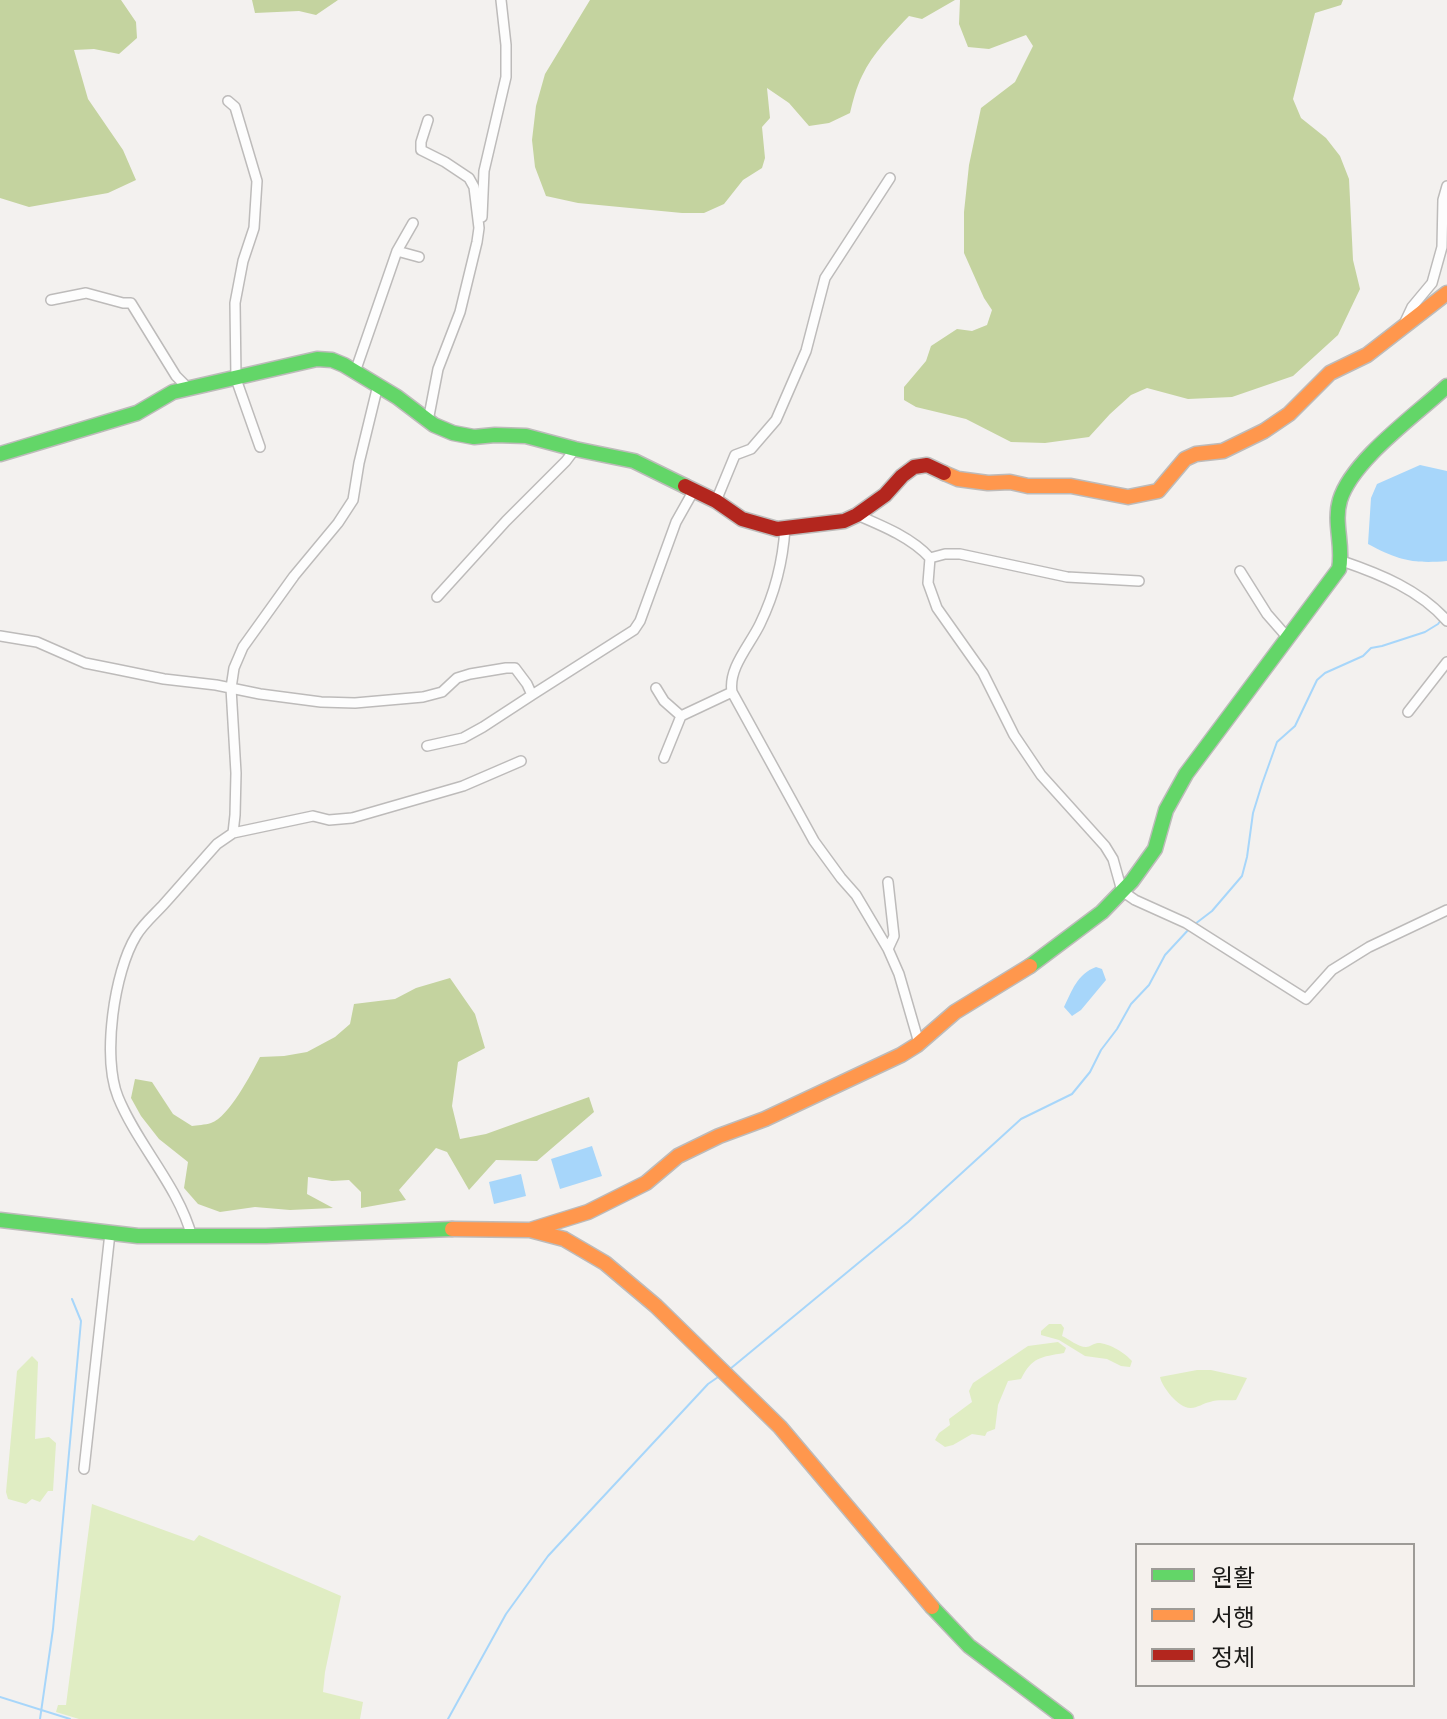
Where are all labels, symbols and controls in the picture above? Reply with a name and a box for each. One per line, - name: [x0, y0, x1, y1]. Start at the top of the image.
- legend: [1135, 1543, 1415, 1687]
- text: 원활: [1211, 1562, 1255, 1591]
- text: 서행: [1211, 1602, 1255, 1631]
- text: 정체: [1211, 1642, 1255, 1671]

